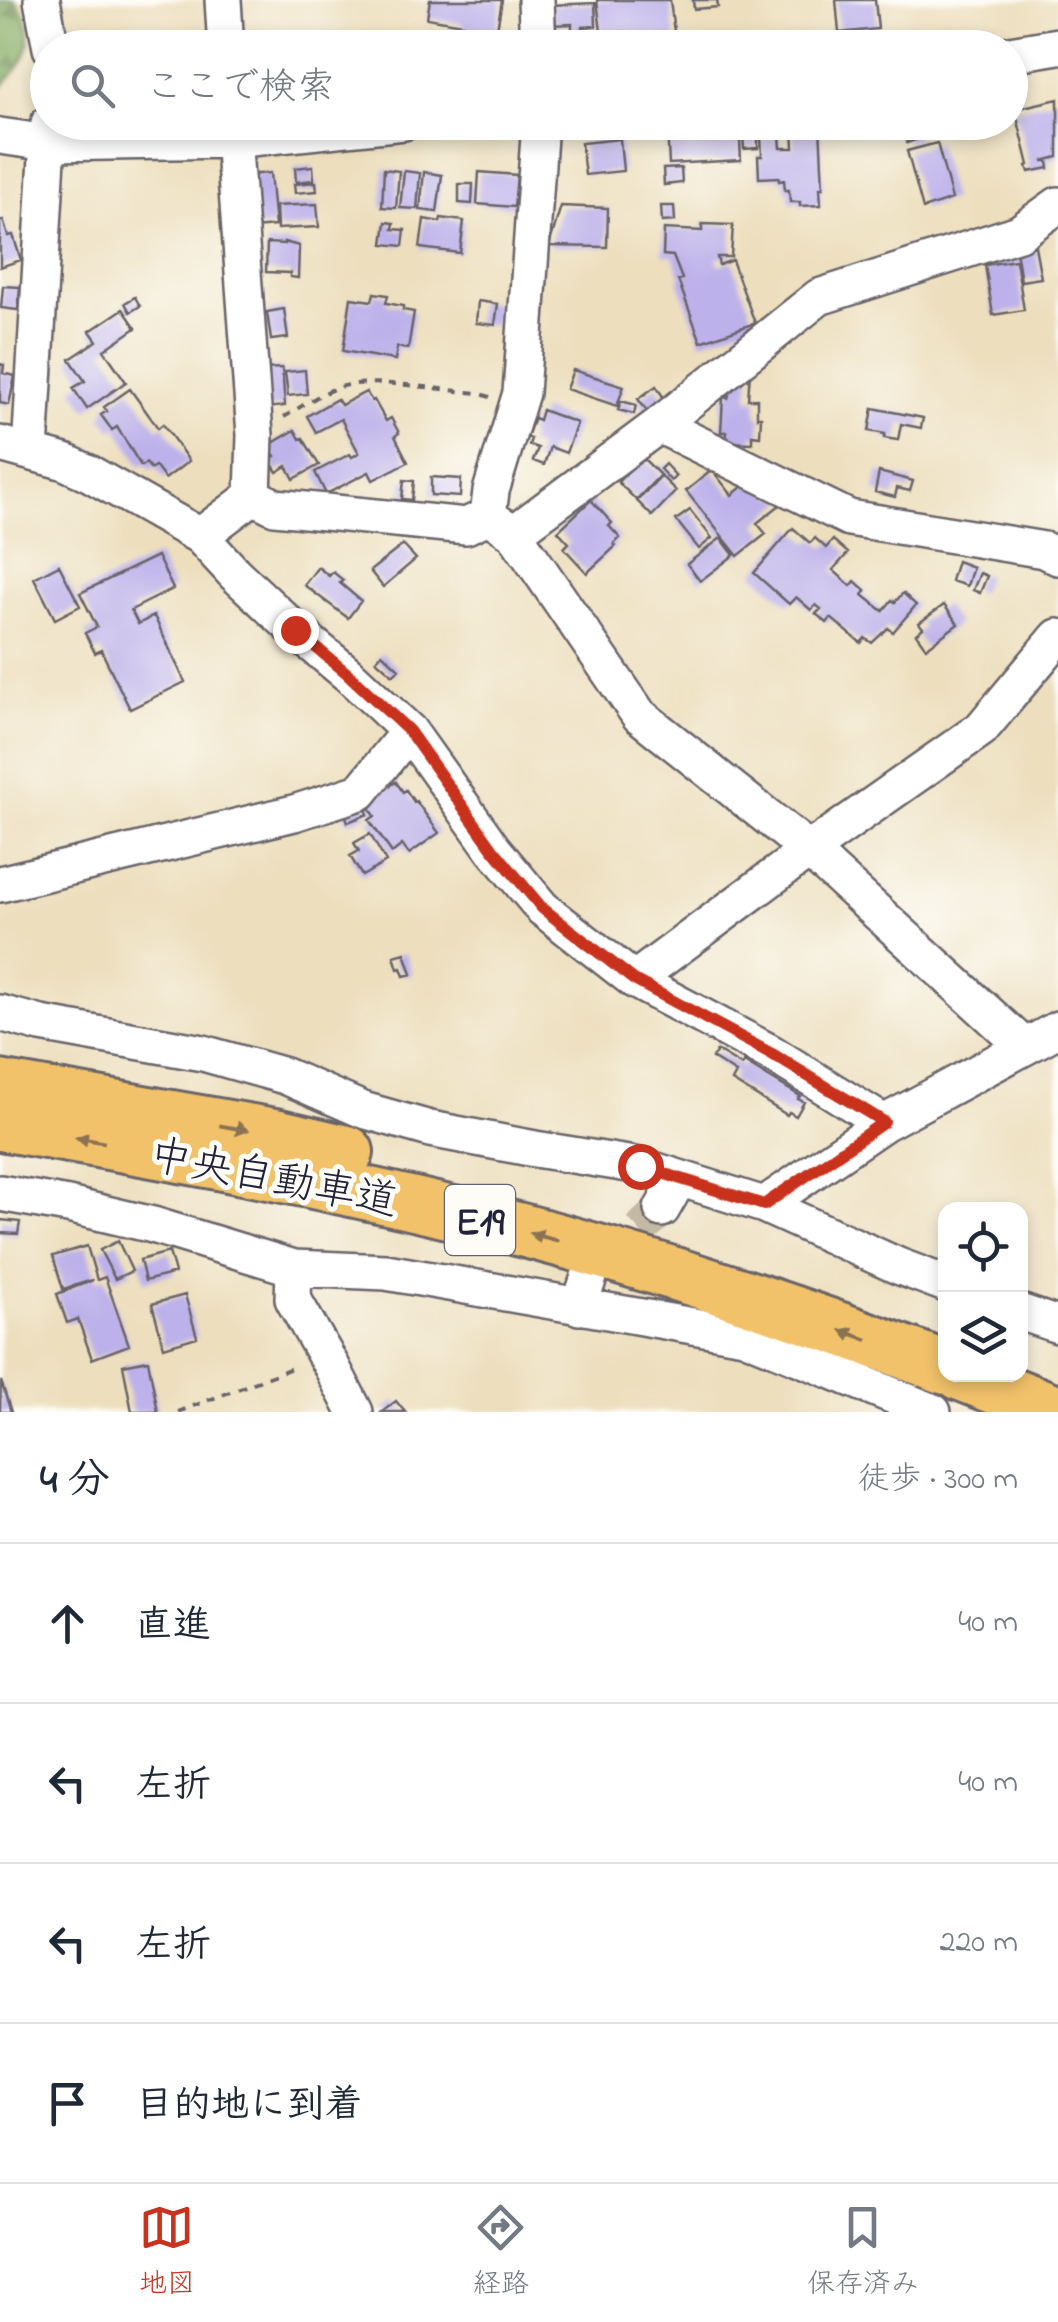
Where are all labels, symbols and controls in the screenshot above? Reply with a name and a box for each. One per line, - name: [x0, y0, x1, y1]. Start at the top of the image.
- search box: [30, 30, 1028, 140]
- icon: search: [65, 58, 120, 113]
- text: ここで検索: [145, 61, 335, 117]
- route end: [273, 608, 319, 654]
- one-way arrow: [219, 1121, 250, 1136]
- street label: 中央自動車道: [144, 1126, 403, 1234]
- one-way arrow: [74, 1132, 105, 1147]
- route start: [618, 1144, 664, 1190]
- road number: E19: [445, 1185, 515, 1255]
- map controls: [938, 1202, 1028, 1382]
- button: locate: [938, 1202, 1028, 1292]
- one-way arrow: [528, 1228, 559, 1244]
- button: layers: [938, 1292, 1028, 1382]
- one-way arrow: [839, 1327, 869, 1342]
- text: 4 分: [40, 1451, 110, 1512]
- text: 徒歩 · 300 m: [857, 1457, 1018, 1504]
- icon: ahead: [40, 1596, 95, 1651]
- text: 直進: [135, 1599, 211, 1655]
- text: 40 m: [958, 1600, 1018, 1647]
- icon: left: [40, 1756, 95, 1811]
- text: 左折: [135, 1759, 211, 1815]
- text: 40 m: [958, 1760, 1018, 1807]
- icon: left: [40, 1916, 95, 1971]
- text: 左折: [135, 1919, 211, 1975]
- text: 220 m: [940, 1920, 1018, 1967]
- icon: arrive: [40, 2076, 95, 2131]
- text: 目的地に到着: [135, 2079, 363, 2135]
- tab: 地図: [139, 2200, 195, 2306]
- tab: 経路: [473, 2200, 529, 2306]
- tab: 保存済み: [807, 2200, 919, 2306]

